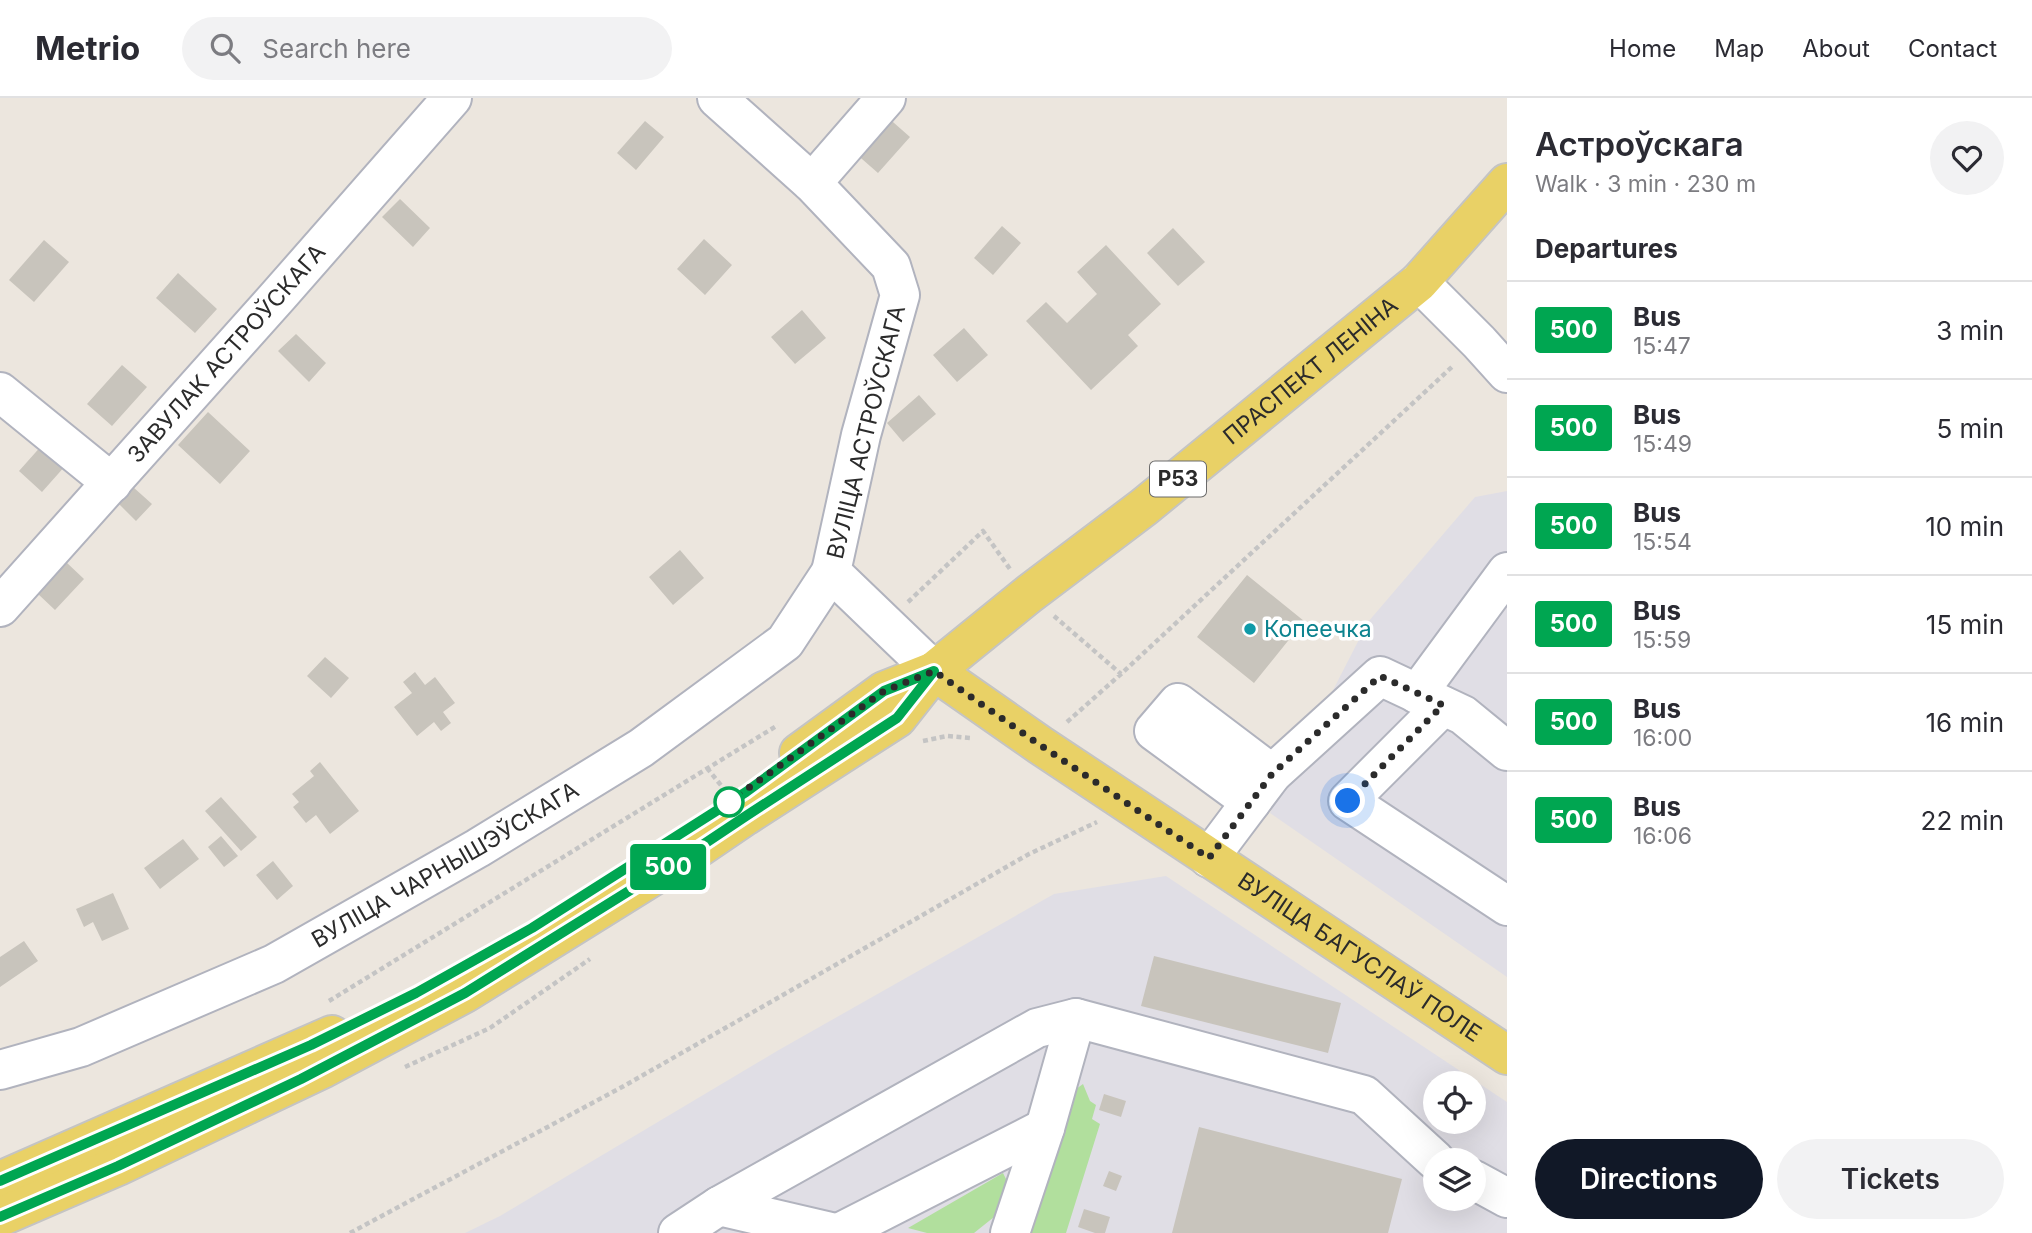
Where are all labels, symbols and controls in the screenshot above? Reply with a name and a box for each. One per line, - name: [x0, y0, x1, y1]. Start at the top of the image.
- search box: [182, 17, 672, 80]
- text: Metrio: [35, 28, 140, 68]
- icon: search: [206, 29, 244, 67]
- text: Search here: [262, 33, 411, 64]
- text: Home: [1609, 34, 1676, 63]
- text: Map: [1714, 34, 1764, 63]
- text: About: [1802, 34, 1870, 63]
- text: Contact: [1908, 34, 1997, 63]
- button: heart: [1930, 121, 2004, 195]
- text: Астроўскага: [1535, 124, 1744, 164]
- text: Walk · 3 min · 230 m: [1535, 170, 1756, 198]
- text: Departures: [1535, 233, 1678, 264]
- street label: ЗАВУЛАК АСТРОЎСКАГА: [122, 238, 331, 469]
- street label: ПРАСПЕКТ ЛЕНІНА: [1218, 291, 1403, 450]
- text: Bus: [1633, 301, 1681, 332]
- street label: ВУЛІЦА АСТРОЎСКАГА: [821, 302, 911, 562]
- text: 500: [1550, 315, 1597, 344]
- text: 3 min: [1936, 315, 2004, 346]
- text: 15:47: [1633, 332, 1691, 360]
- text: Bus: [1633, 399, 1681, 430]
- text: 500: [1550, 413, 1597, 442]
- text: 5 min: [1936, 413, 2004, 444]
- text: 15:49: [1633, 430, 1692, 458]
- road number: Р53: [1150, 462, 1206, 496]
- text: Bus: [1633, 497, 1681, 528]
- text: 500: [1550, 511, 1597, 540]
- text: 10 min: [1925, 511, 2004, 542]
- text: 15:54: [1633, 528, 1692, 556]
- text: Bus: [1633, 595, 1681, 626]
- text: 500: [1550, 609, 1597, 638]
- text: 15 min: [1926, 609, 2004, 640]
- place label: Копеечка: [1264, 615, 1372, 643]
- marker: Копеечка: [1242, 621, 1258, 637]
- text: 15:59: [1633, 626, 1691, 654]
- text: Bus: [1633, 693, 1681, 724]
- text: 500: [1550, 707, 1597, 736]
- text: 16 min: [1926, 707, 2004, 738]
- text: 16:00: [1633, 724, 1692, 752]
- street label: ВУЛІЦА ЧАРНЫШЭЎСКАГА: [307, 776, 584, 954]
- your location: [1330, 783, 1365, 818]
- unlabelled marker: [714, 787, 744, 817]
- text: Bus: [1633, 791, 1681, 822]
- text: 500: [1550, 805, 1597, 834]
- text: 22 min: [1921, 805, 2004, 836]
- text: 16:06: [1633, 822, 1692, 850]
- line badge: 500: [628, 844, 708, 890]
- text: 500: [644, 852, 692, 881]
- street label: ВУЛІЦА БАГУСЛАЎ ПОЛЕ: [1233, 866, 1487, 1048]
- map controls: [1423, 1071, 1486, 1211]
- button: locate: [1423, 1071, 1486, 1134]
- button: Directions: [1535, 1139, 1763, 1219]
- button: Tickets: [1777, 1139, 2004, 1219]
- button: layers: [1423, 1148, 1486, 1211]

